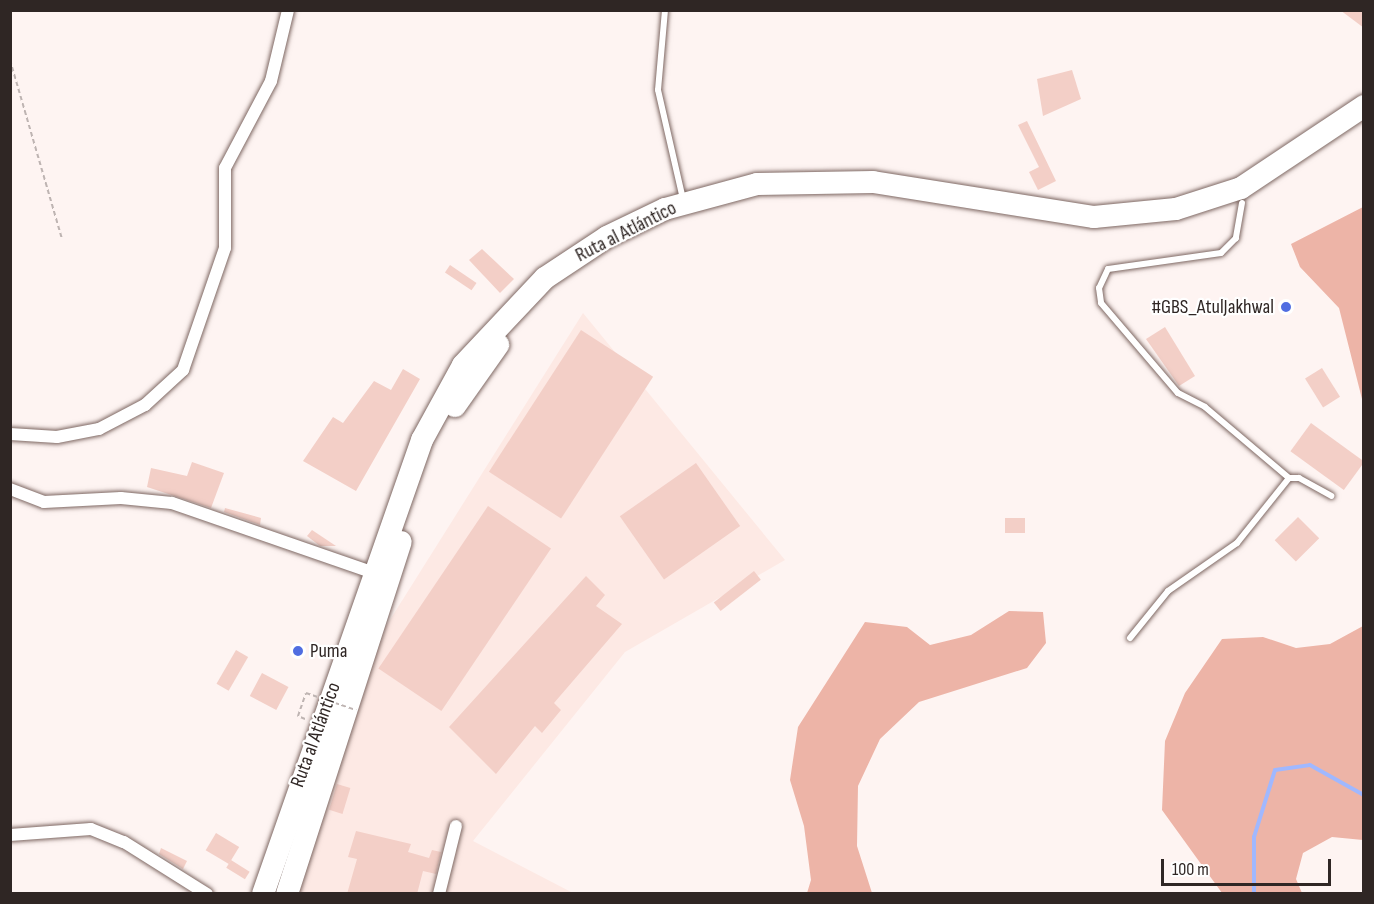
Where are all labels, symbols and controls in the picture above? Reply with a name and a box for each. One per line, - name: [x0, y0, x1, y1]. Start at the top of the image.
- street label: Ruta al Atlántico: [572, 196, 680, 268]
- place label: #GBS_AtulJakhwal: [1152, 295, 1274, 319]
- marker: #GBS_AtulJakhwal: [1279, 300, 1293, 314]
- place label: Puma: [310, 639, 347, 663]
- marker: Puma: [291, 644, 305, 658]
- street label: Ruta al Atlántico: [286, 679, 346, 791]
- scale bar: [1164, 847, 1334, 885]
- text: 100 m: [1172, 859, 1209, 880]

